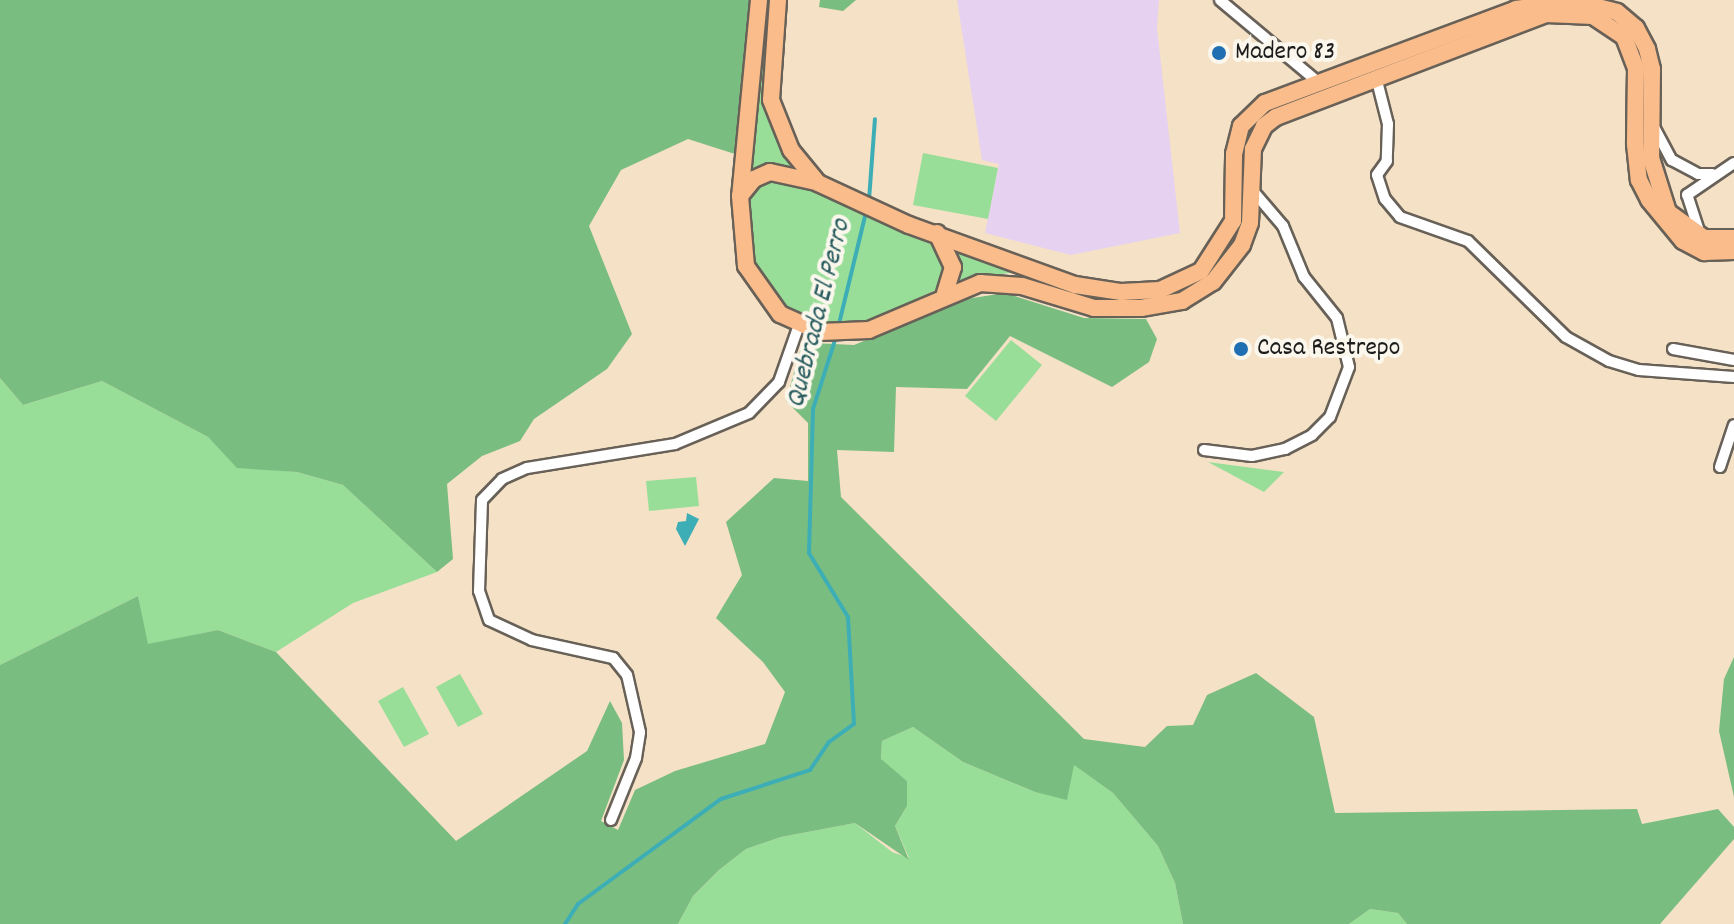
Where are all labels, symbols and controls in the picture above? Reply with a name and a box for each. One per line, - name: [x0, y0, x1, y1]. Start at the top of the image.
- place label: Madero 83: [1235, 37, 1335, 69]
- marker: Madero 83: [1210, 44, 1228, 62]
- water label: Quebrada El Perro: [780, 216, 860, 412]
- place label: Casa Restrepo: [1257, 333, 1400, 365]
- marker: Casa Restrepo: [1232, 340, 1250, 358]

